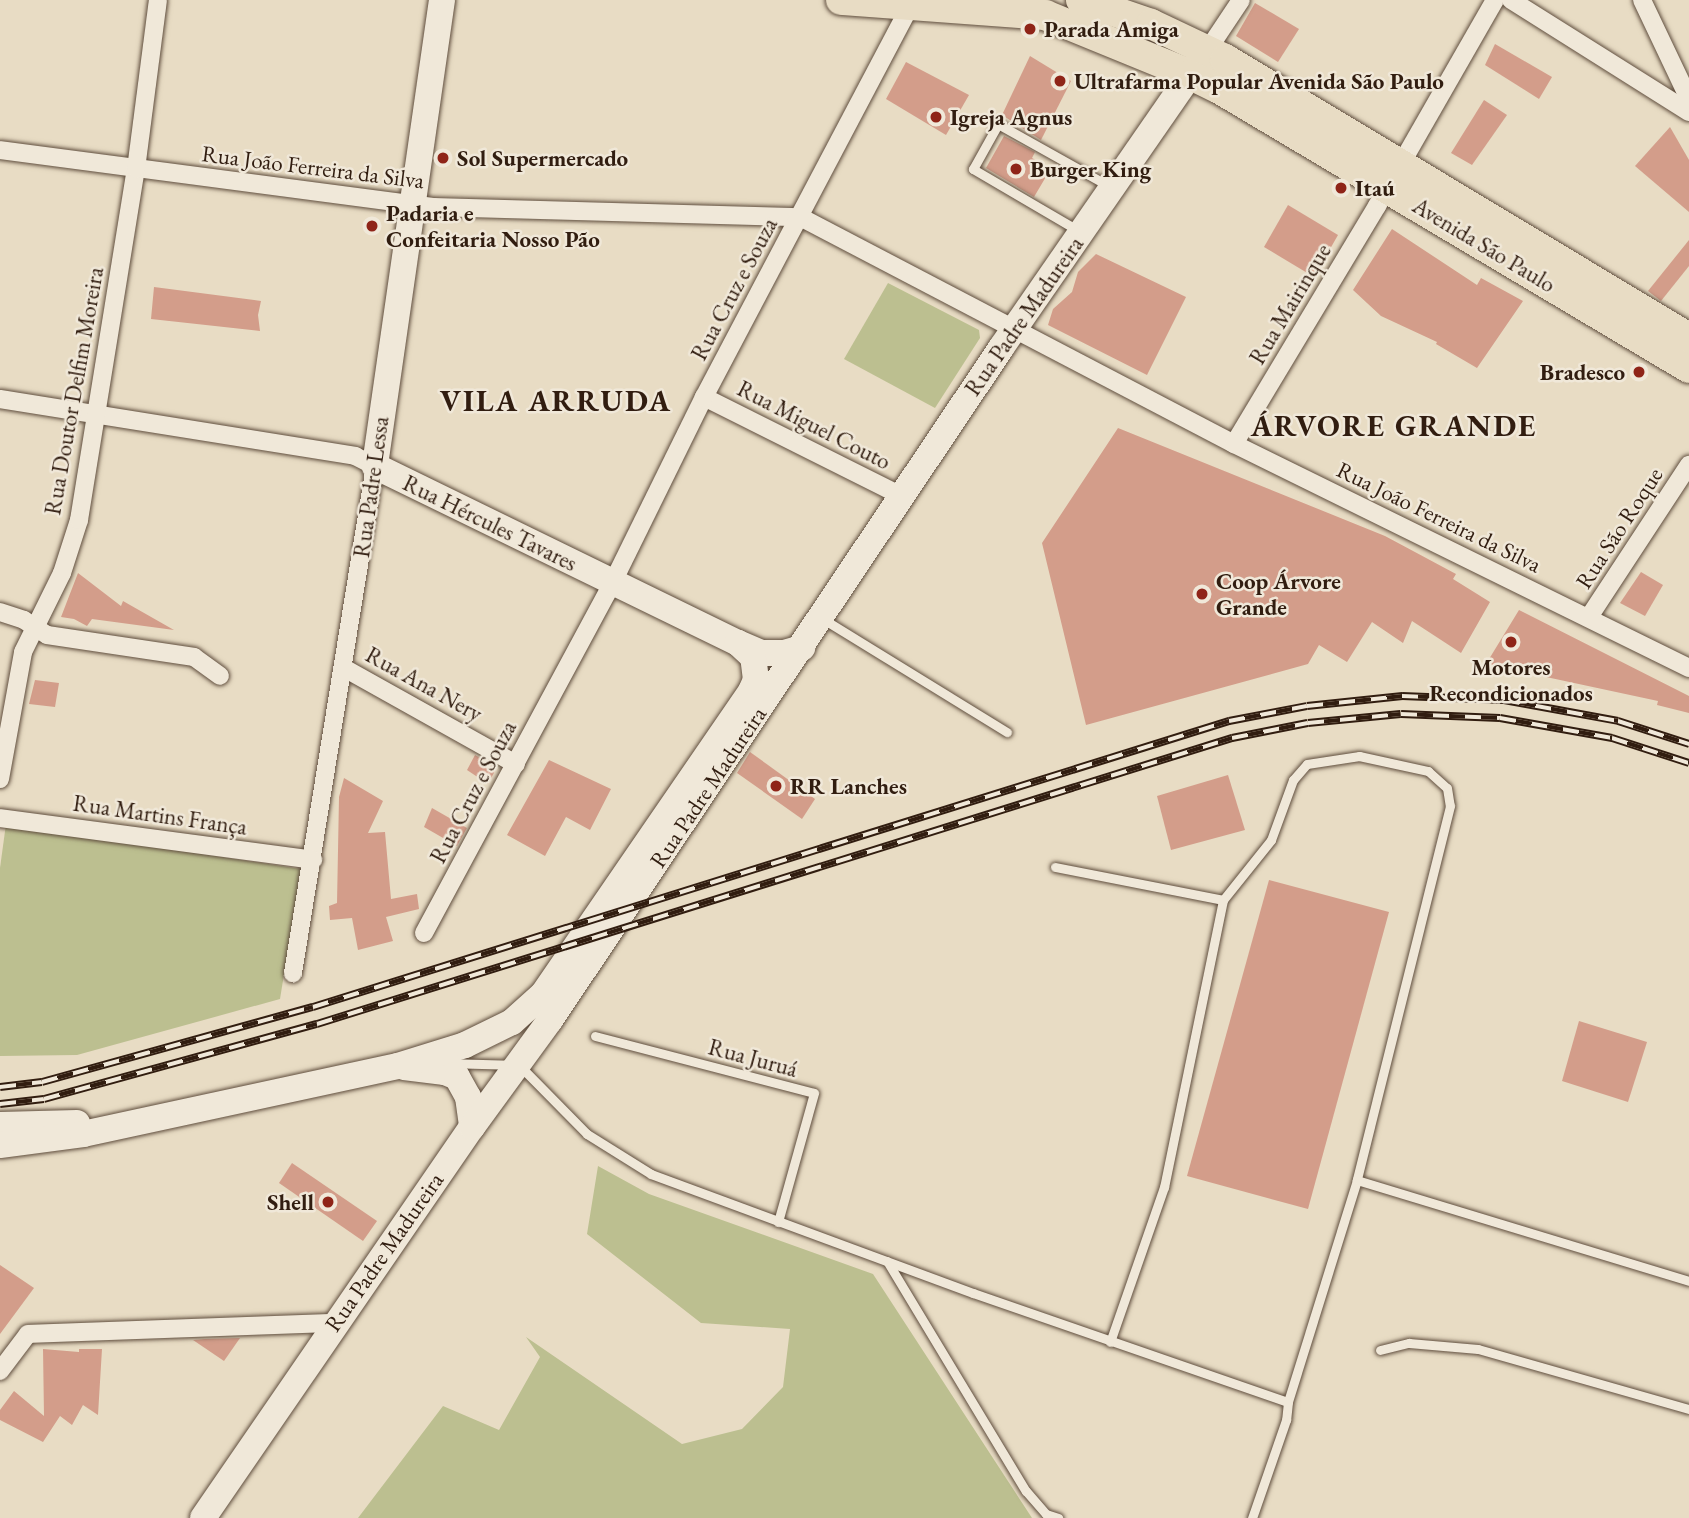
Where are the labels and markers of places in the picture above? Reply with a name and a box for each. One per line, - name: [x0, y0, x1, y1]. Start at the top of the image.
- place label: Parada Amiga: [1044, 15, 1179, 43]
- marker: Parada Amiga: [1022, 21, 1038, 37]
- place label: Ultrafarma Popular Avenida São Paulo: [1074, 67, 1444, 95]
- marker: Ultrafarma Popular Avenida São Paulo: [1052, 73, 1068, 89]
- place label: Igreja Agnus: [950, 103, 1072, 131]
- marker: Igreja Agnus: [928, 109, 944, 125]
- place label: Sol Supermercado: [457, 144, 628, 172]
- marker: Sol Supermercado: [435, 150, 451, 166]
- place label: Burger King: [1030, 155, 1151, 183]
- marker: Burger King: [1008, 161, 1024, 177]
- place label: Itaú: [1355, 174, 1395, 202]
- marker: Itaú: [1333, 180, 1349, 196]
- place label: Padaria e Confeitaria Nosso Pão: [386, 199, 600, 253]
- marker: Padaria e Confeitaria Nosso Pão: [364, 218, 380, 234]
- place label: Bradesco: [1540, 358, 1625, 386]
- marker: Bradesco: [1631, 364, 1647, 380]
- place label: Coop Árvore Grande: [1216, 567, 1341, 621]
- marker: Coop Árvore Grande: [1194, 586, 1210, 602]
- marker: Motores Recondicionados: [1503, 634, 1519, 650]
- place label: Motores Recondicionados: [1429, 653, 1593, 707]
- place label: RR Lanches: [790, 772, 907, 800]
- marker: RR Lanches: [768, 778, 784, 794]
- place label: Shell: [267, 1188, 314, 1216]
- marker: Shell: [320, 1194, 336, 1210]

